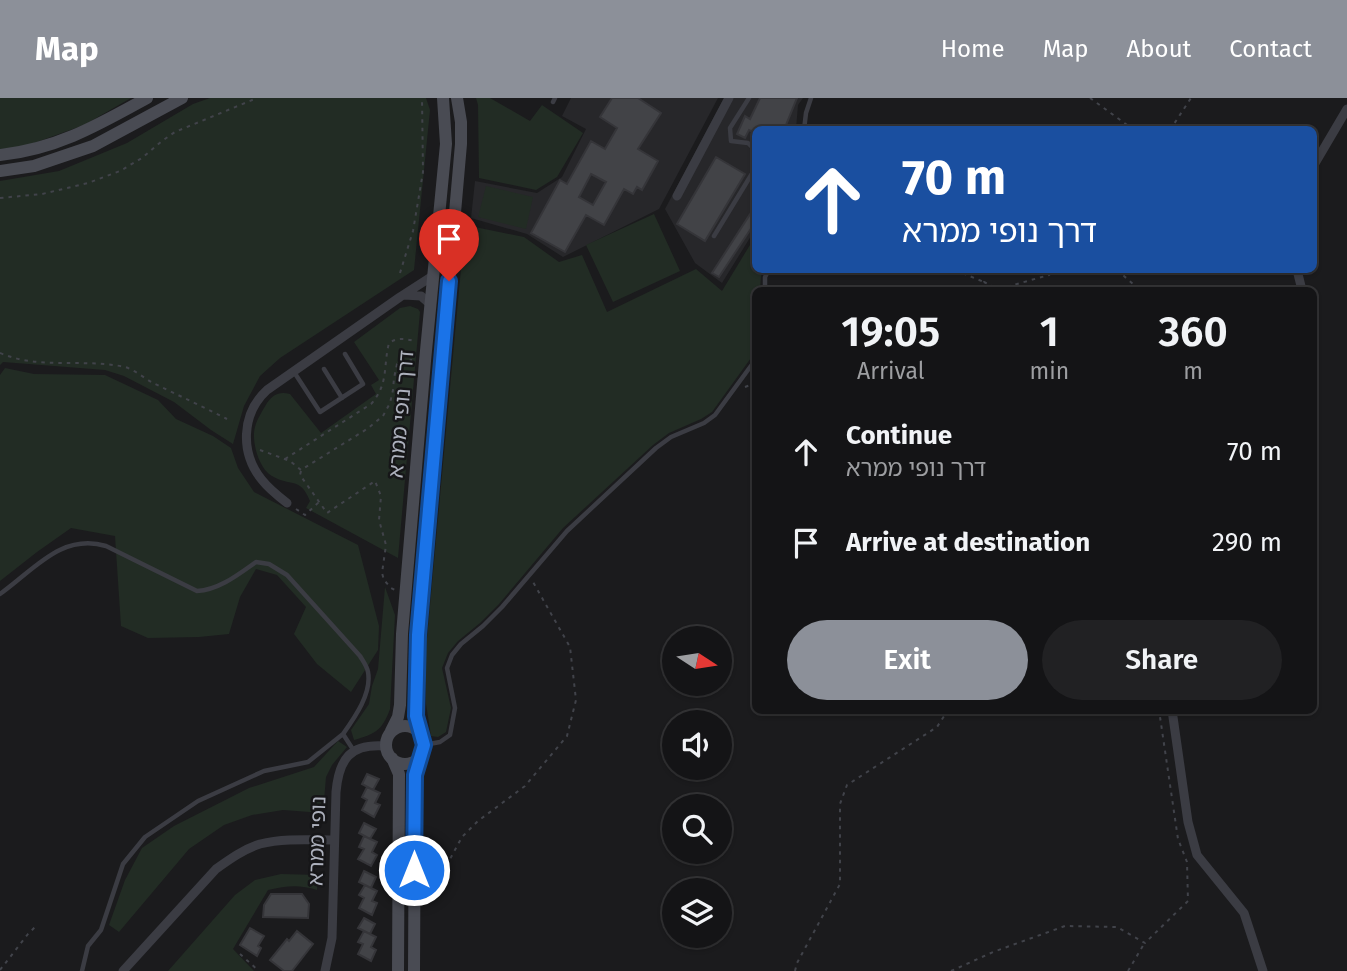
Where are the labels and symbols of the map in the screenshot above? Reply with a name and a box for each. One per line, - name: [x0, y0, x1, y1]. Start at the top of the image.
- pin: [419, 209, 479, 281]
- street label: דרך נופי ממרא: [382, 349, 420, 479]
- north arrow: [662, 626, 732, 696]
- street label: נופי ממרא: [302, 796, 332, 886]
- position arrow: [377, 833, 451, 907]

